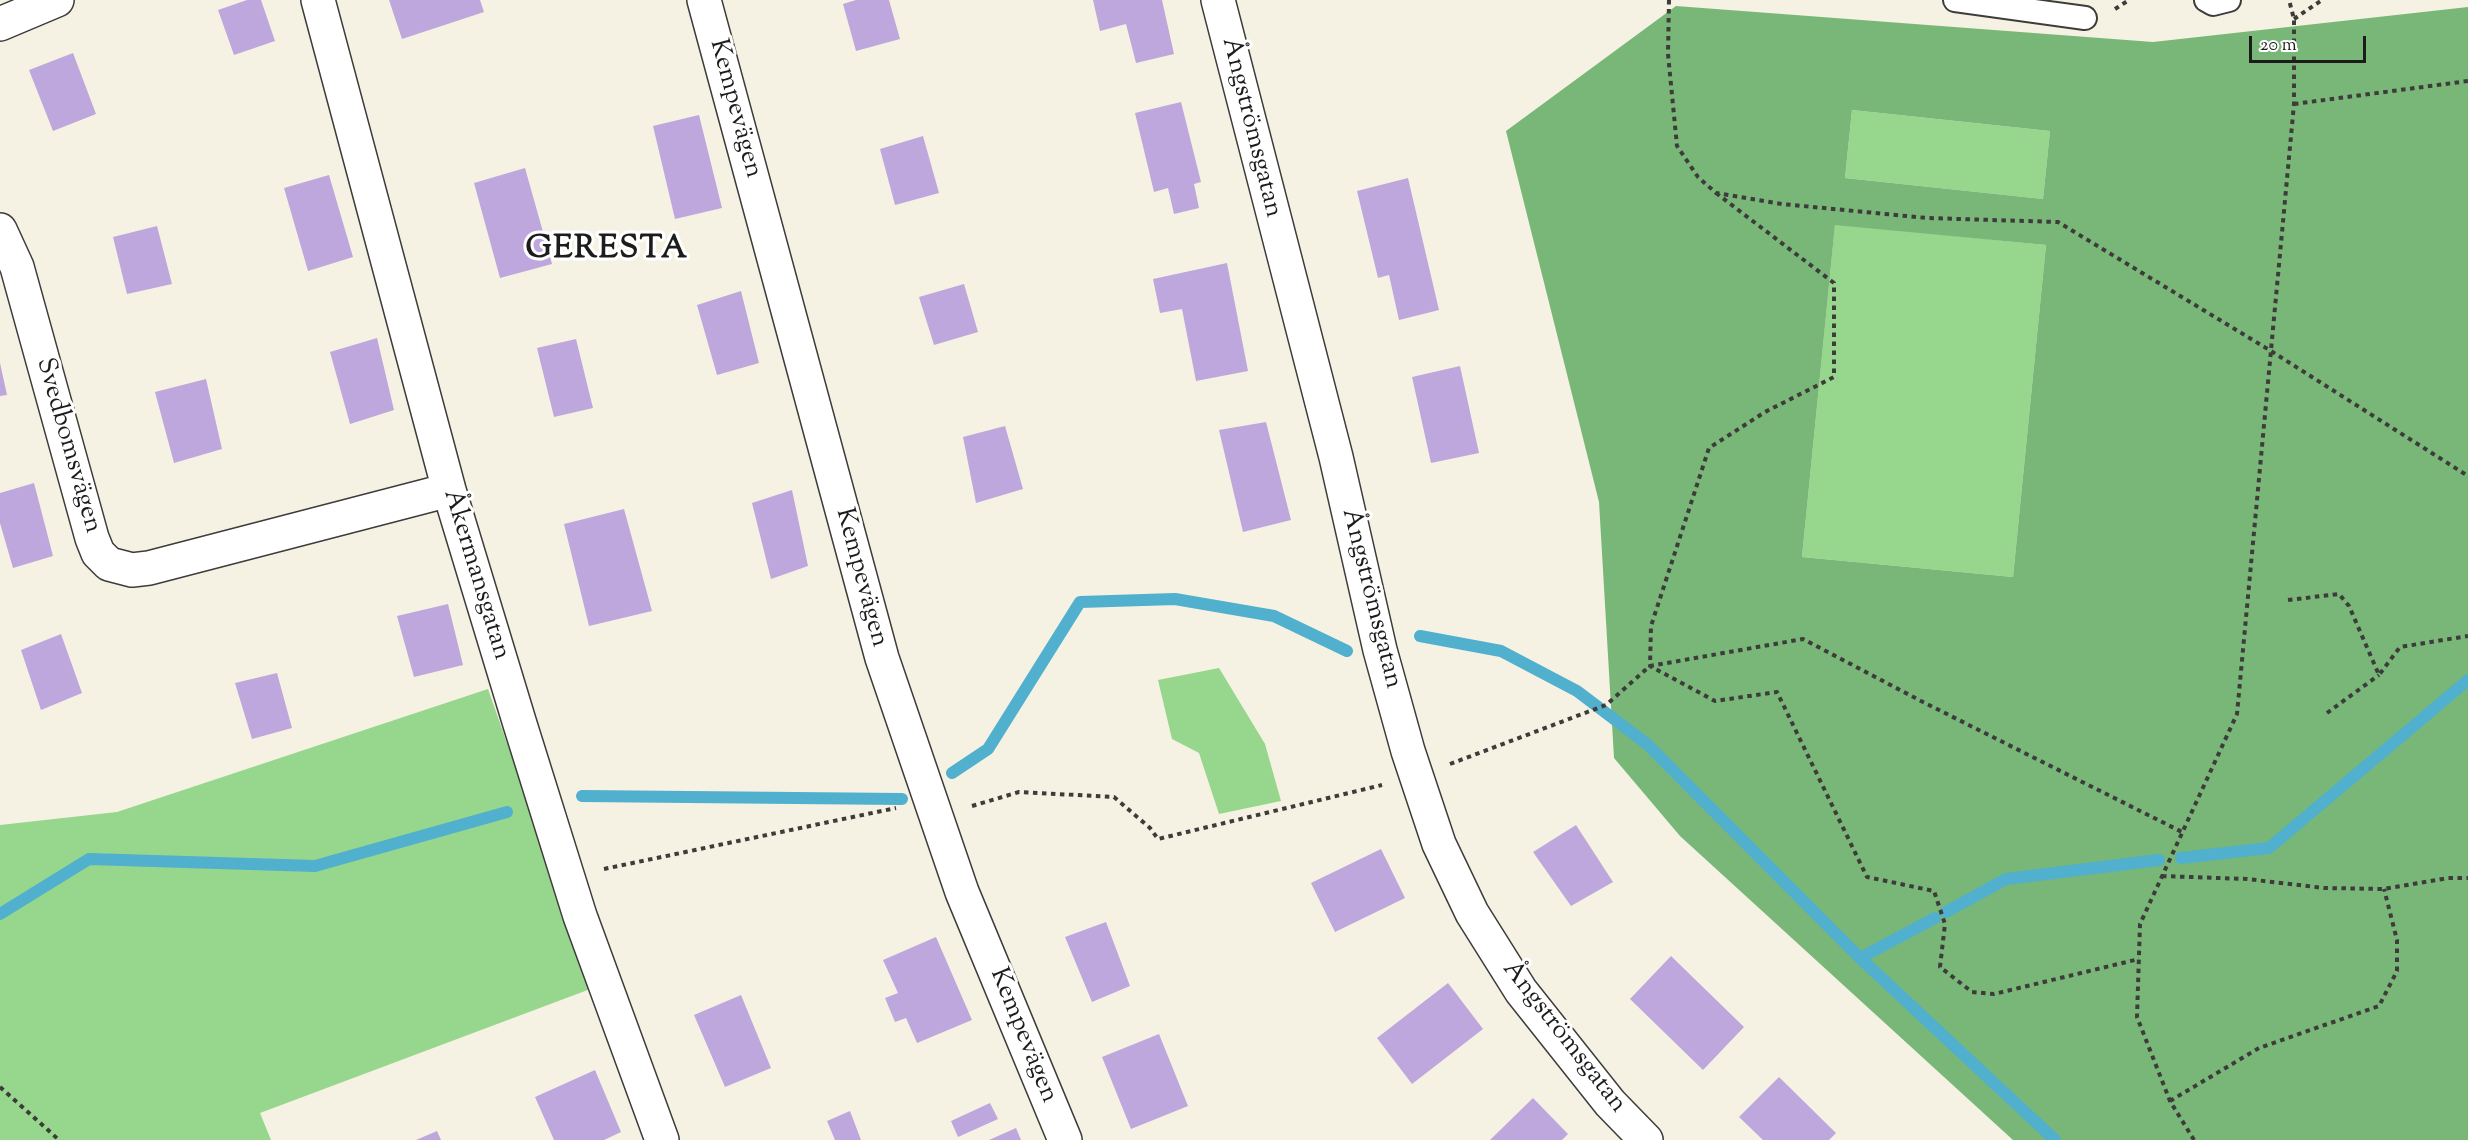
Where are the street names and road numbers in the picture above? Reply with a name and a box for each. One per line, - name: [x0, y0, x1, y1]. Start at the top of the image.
- street label: Ångströmsgatan: [1213, 35, 1287, 221]
- street label: Kempevägen: [700, 36, 768, 182]
- street label: Svedbomsvägen: [27, 355, 107, 537]
- street label: Åkermansgatan: [434, 486, 516, 664]
- street label: Kempevägen: [826, 505, 894, 651]
- street label: Ångströmsgatan: [1333, 506, 1407, 692]
- street label: Ångströmsgatan: [1494, 956, 1632, 1120]
- street label: Kempevägen: [981, 964, 1063, 1108]

